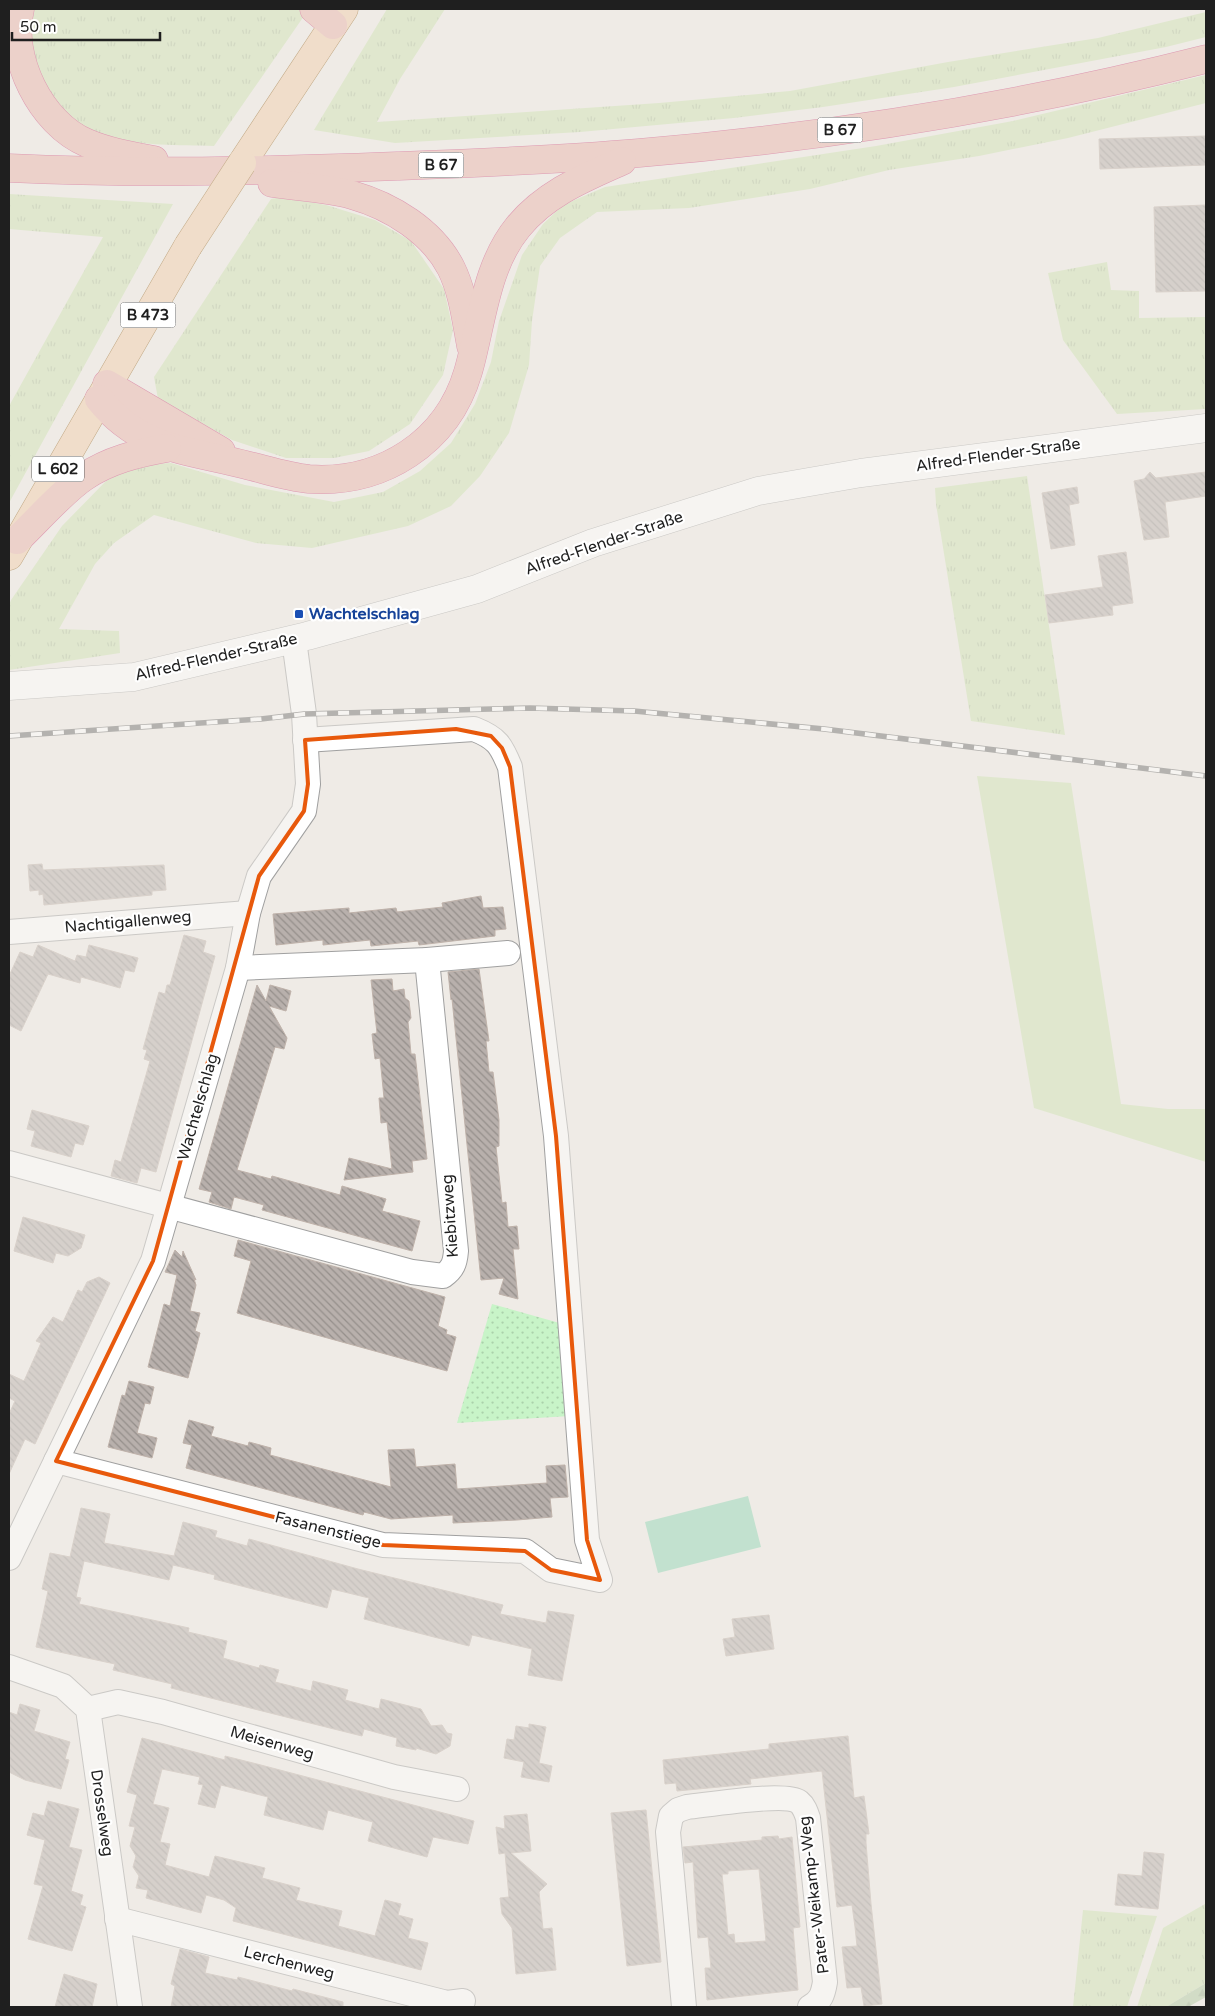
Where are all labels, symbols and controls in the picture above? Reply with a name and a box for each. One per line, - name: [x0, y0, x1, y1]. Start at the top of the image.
- scale bar: [12, 10, 160, 42]
- text: 50 m: [20, 18, 57, 36]
- road number: B 67: [818, 118, 862, 142]
- road number: B 67: [418, 152, 464, 178]
- road number: B 473: [120, 302, 176, 328]
- street label: Alfred-Flender-Straße: [914, 434, 1082, 476]
- road number: L 602: [32, 456, 84, 482]
- street label: Alfred-Flender-Straße: [522, 507, 686, 579]
- place label: Wachtelschlag: [309, 604, 420, 624]
- marker: Wachtelschlag: [293, 608, 305, 620]
- street label: Alfred-Flender-Straße: [133, 629, 299, 685]
- street label: Nachtigallenweg: [64, 906, 192, 938]
- street label: Wachtelschlag: [173, 1051, 223, 1163]
- street label: Kiebitzweg: [437, 1174, 463, 1258]
- street label: Fasanenstiege: [273, 1507, 383, 1553]
- street label: Meisenweg: [228, 1721, 316, 1765]
- street label: Drosselweg: [86, 1768, 118, 1858]
- street label: Pater-Weikamp-Weg: [794, 1815, 834, 1975]
- street label: Lerchenweg: [242, 1942, 336, 1984]

